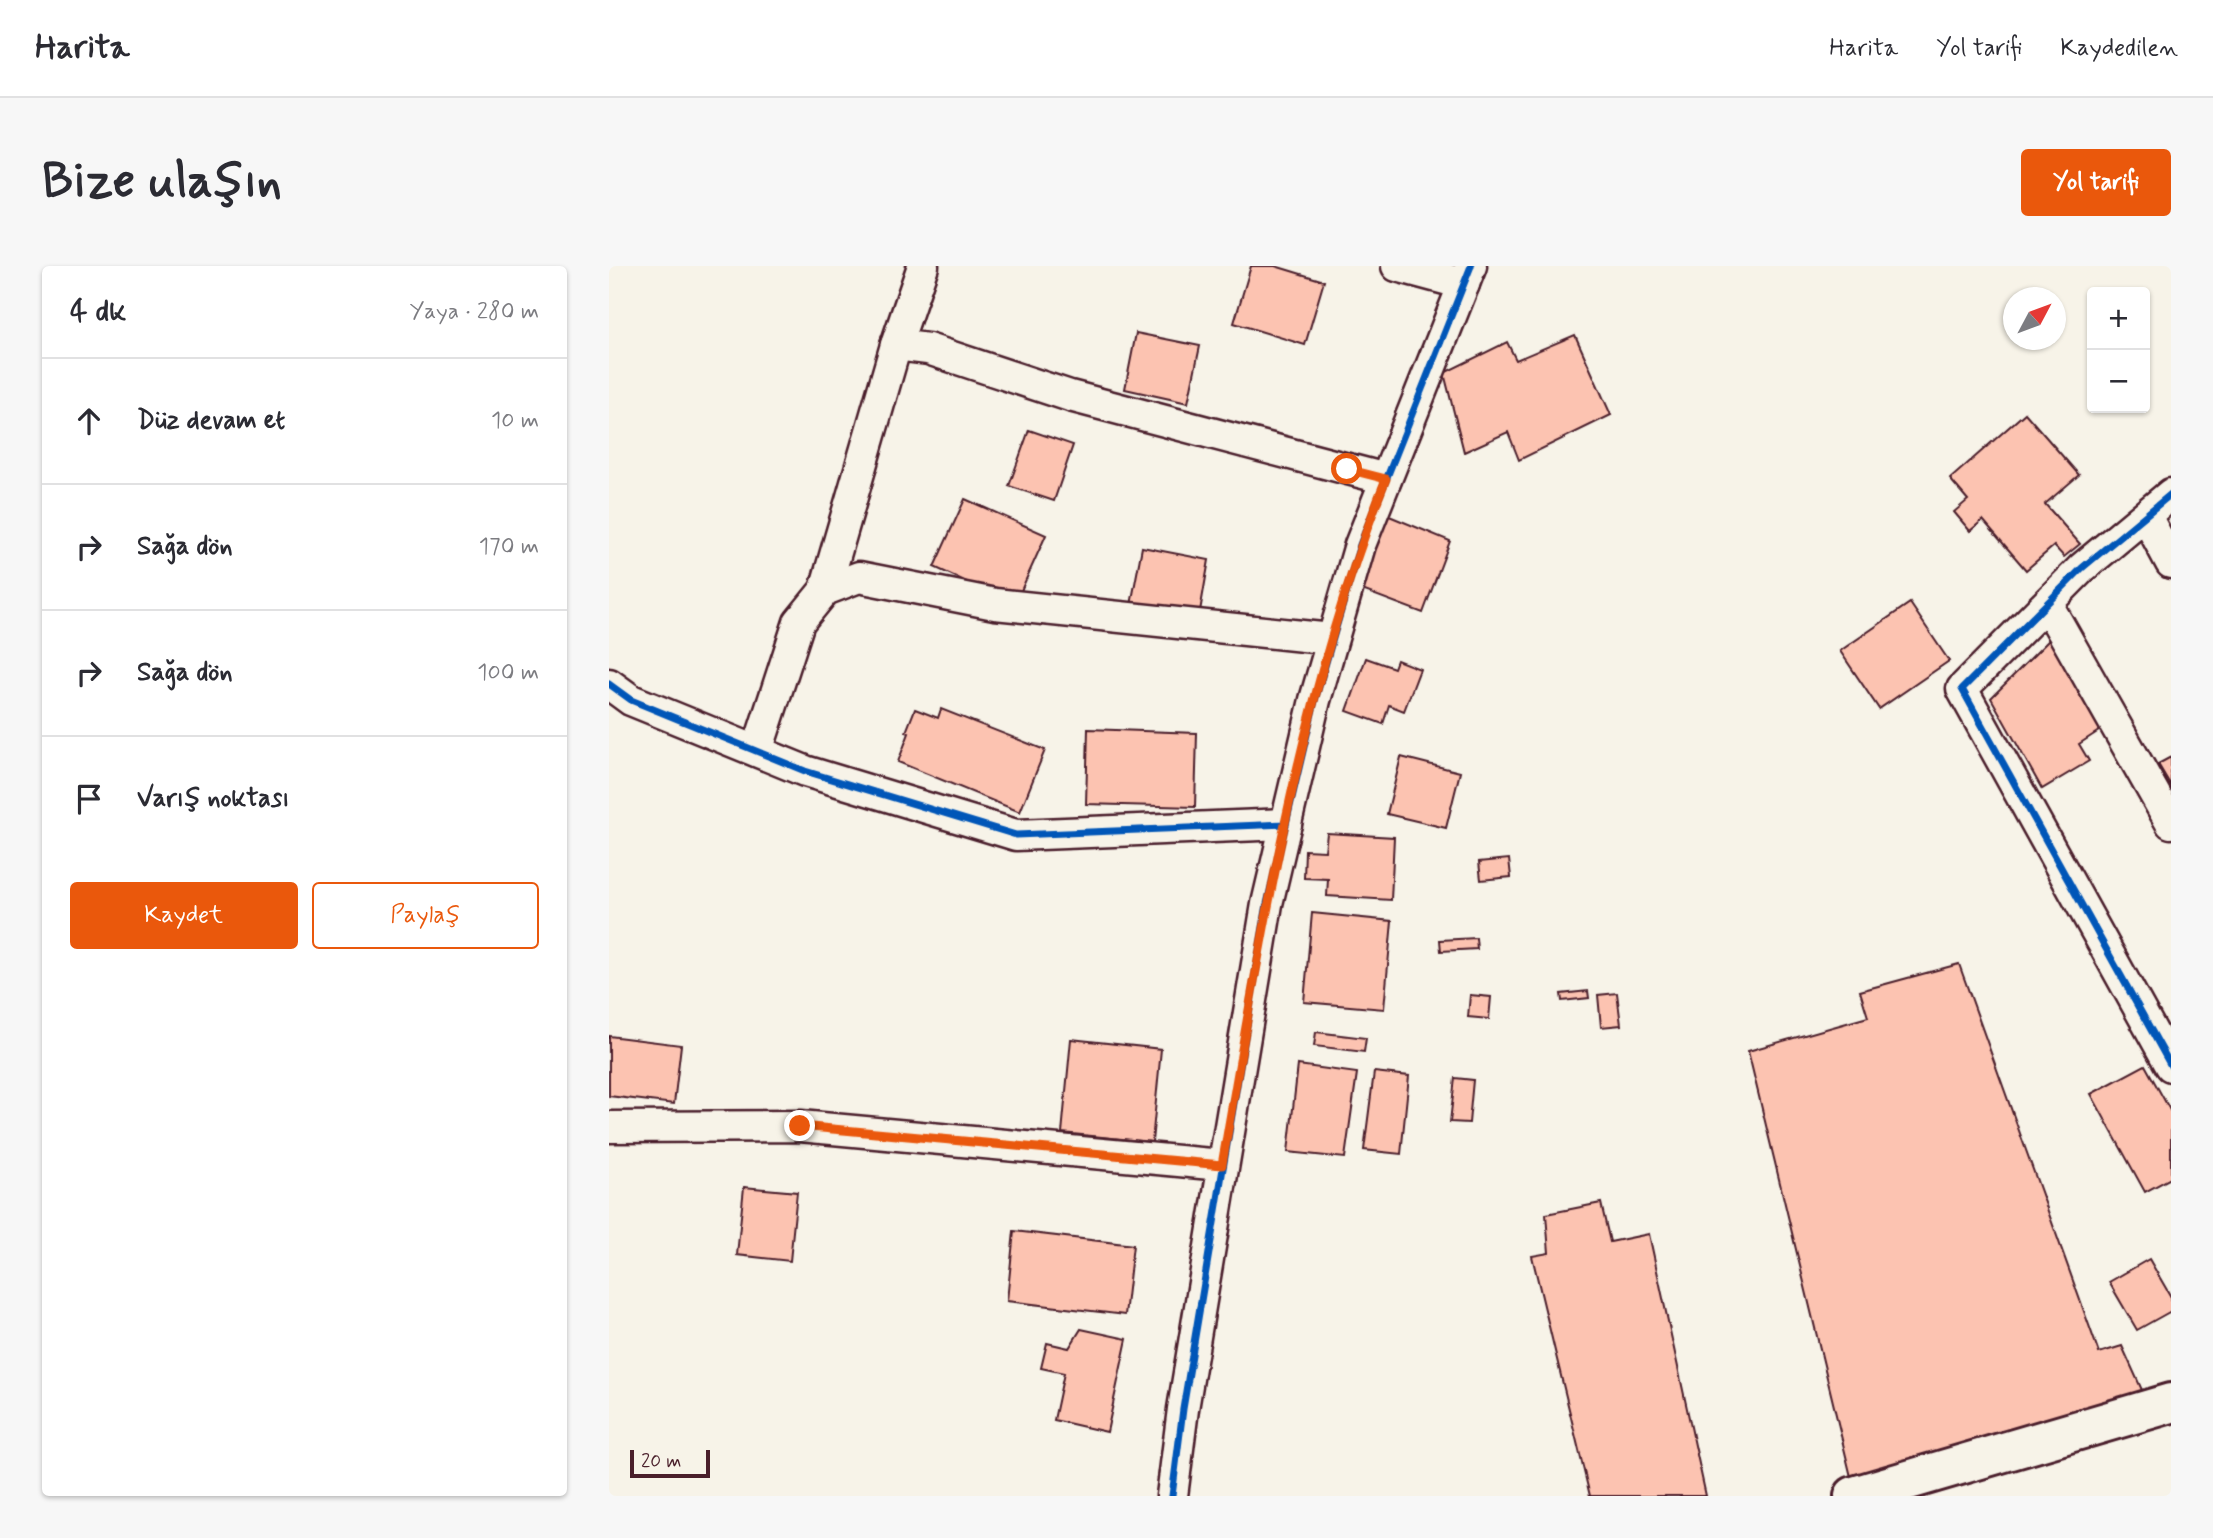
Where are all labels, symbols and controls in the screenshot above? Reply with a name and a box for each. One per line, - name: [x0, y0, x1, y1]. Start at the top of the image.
- text: Harita: [35, 26, 130, 70]
- text: Harita: [1829, 33, 1898, 64]
- text: Yol tarifi: [1936, 33, 2022, 64]
- text: Kaydedilen: [2060, 33, 2178, 64]
- button: Yol tarifi: [2021, 149, 2171, 216]
- text: Bize ulaşın: [42, 150, 282, 215]
- north arrow: [2003, 287, 2066, 350]
- map controls: [2087, 287, 2150, 413]
- button: +: [2087, 287, 2150, 350]
- text: 4 dk: [70, 292, 126, 331]
- text: Yaya · 280 m: [409, 297, 539, 327]
- button: −: [2087, 350, 2150, 413]
- icon: ahead: [70, 402, 108, 440]
- text: Düz devam et: [137, 404, 285, 438]
- text: 10 m: [491, 406, 539, 436]
- route start: [1331, 453, 1362, 484]
- icon: right: [70, 528, 108, 566]
- text: Sağa dön: [137, 530, 233, 564]
- text: 170 m: [479, 532, 539, 562]
- icon: right: [70, 654, 108, 692]
- text: Sağa dön: [137, 656, 233, 690]
- text: 100 m: [477, 658, 539, 688]
- icon: arrive: [70, 780, 108, 818]
- text: Varış noktası: [137, 782, 289, 816]
- button: Kaydet: [70, 882, 298, 949]
- button: Paylaş: [312, 882, 539, 949]
- route end: [784, 1110, 815, 1141]
- scale bar: [630, 1447, 711, 1479]
- text: 20 m: [641, 1449, 681, 1474]

